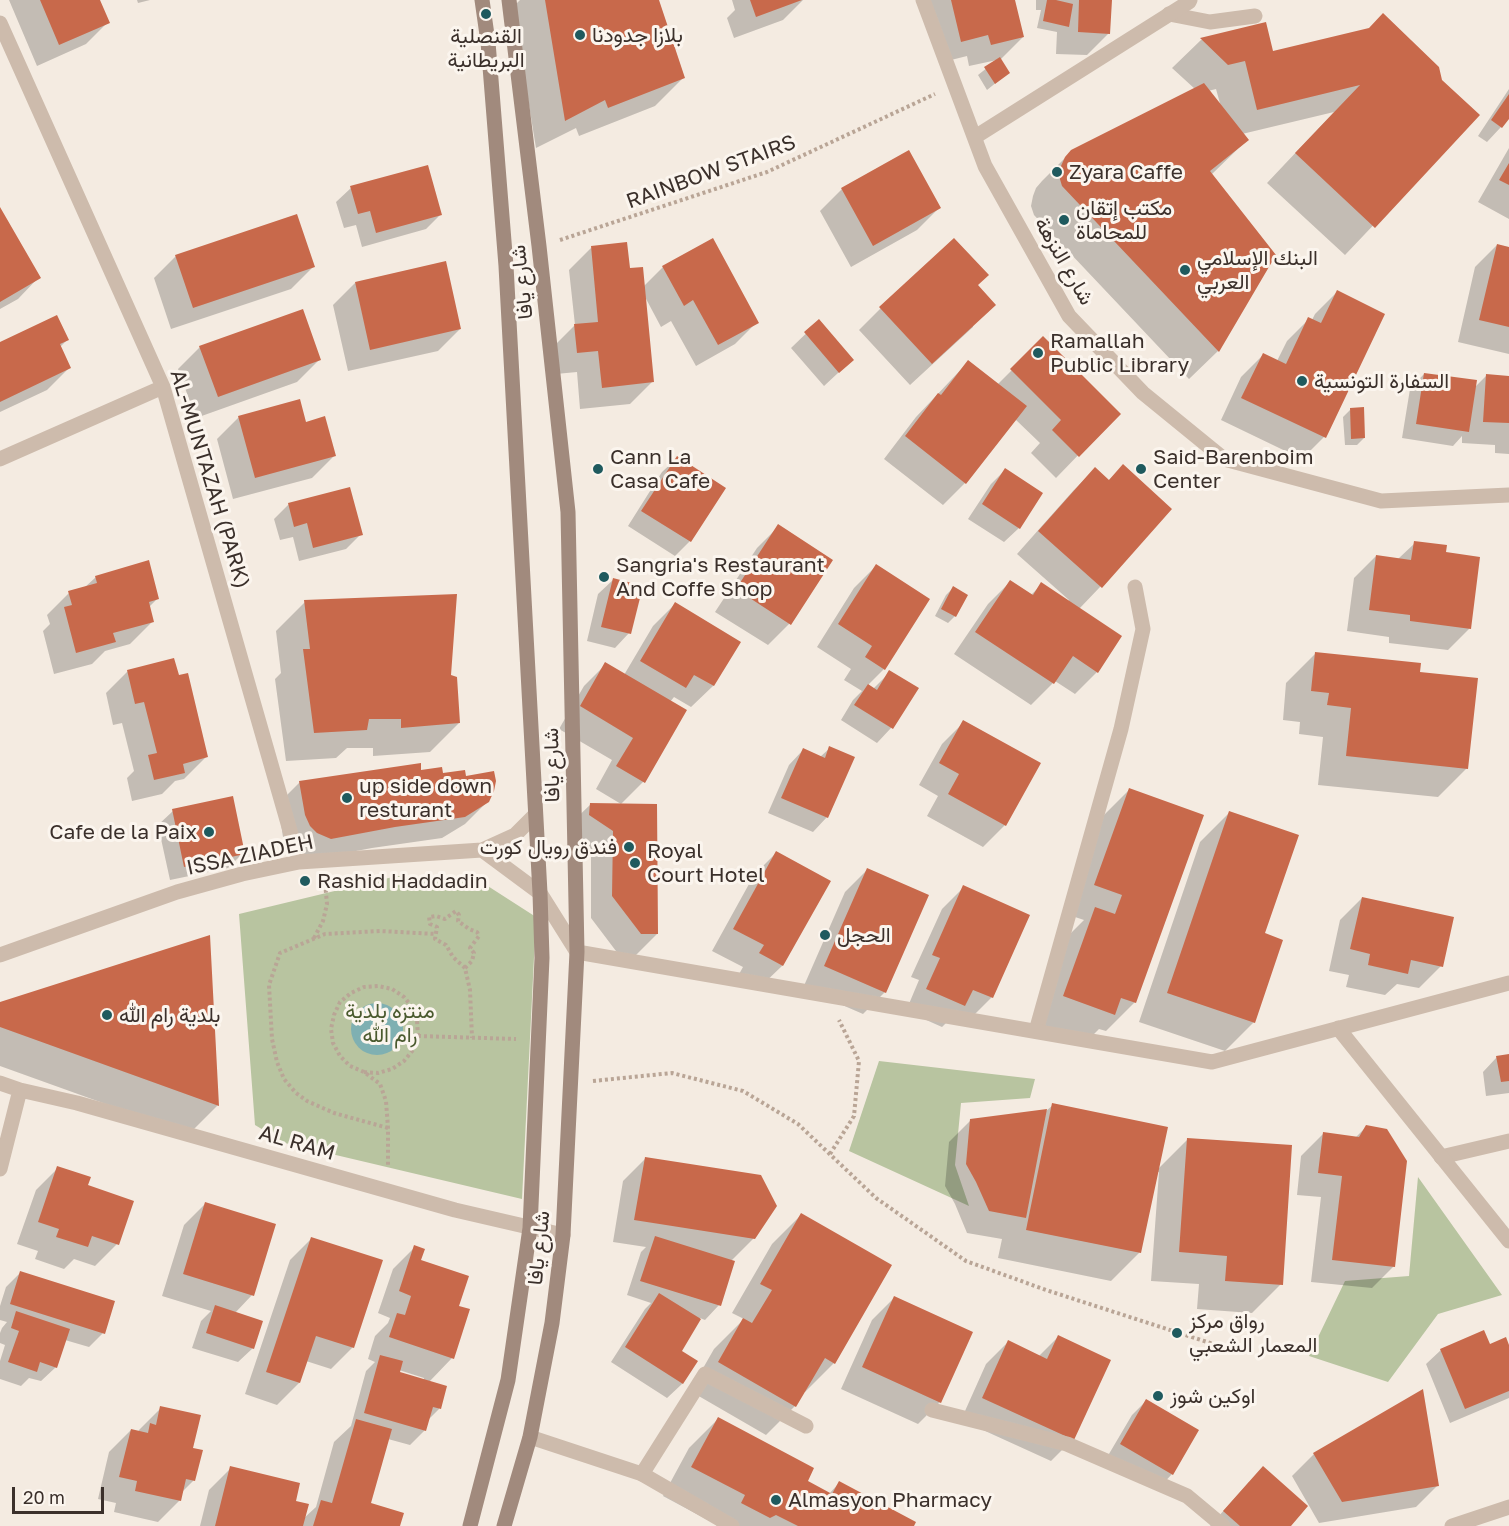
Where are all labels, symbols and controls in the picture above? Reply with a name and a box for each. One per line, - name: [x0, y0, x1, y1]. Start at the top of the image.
- marker: القنصلية البريطانية: [479, 7, 493, 21]
- place label: بلازا جدودنا: [592, 22, 683, 48]
- place label: القنصلية البريطانية: [447, 23, 525, 73]
- marker: بلازا جدودنا: [573, 28, 587, 42]
- street label: RAINBOW STAIRS: [623, 130, 799, 214]
- place label: Zyara Caffe: [1069, 159, 1183, 185]
- marker: Zyara Caffe: [1050, 165, 1064, 179]
- place label: مكتب إتقان للمحاماة: [1076, 195, 1172, 245]
- street label: شارع النزهة: [1029, 213, 1099, 309]
- marker: مكتب إتقان للمحاماة: [1057, 213, 1071, 227]
- street label: شارع يافا: [506, 244, 538, 320]
- place label: البنك الإسلامي العربي: [1197, 245, 1318, 295]
- marker: البنك الإسلامي العربي: [1178, 263, 1192, 277]
- place label: Ramallah Public Library: [1050, 328, 1189, 378]
- marker: Ramallah Public Library: [1031, 346, 1045, 360]
- street label: AL-MUNTAZAH (PARK): [165, 367, 255, 591]
- place label: السفارة التونسية: [1314, 368, 1449, 394]
- marker: السفارة التونسية: [1295, 374, 1309, 388]
- place label: Cann La Casa Cafe: [610, 444, 710, 494]
- place label: Said-Barenboim Center: [1153, 444, 1314, 494]
- marker: Cann La Casa Cafe: [591, 462, 605, 476]
- marker: Said-Barenboim Center: [1134, 462, 1148, 476]
- place label: Sangria's Restaurant And Coffe Shop: [616, 552, 825, 602]
- marker: Sangria's Restaurant And Coffe Shop: [597, 570, 611, 584]
- street label: شارع يافا: [539, 727, 565, 803]
- place label: up side down resturant: [359, 773, 492, 823]
- marker: up side down resturant: [340, 791, 354, 805]
- place label: Cafe de la Paix: [49, 819, 197, 845]
- marker: Cafe de la Paix: [202, 825, 216, 839]
- street label: ISSA ZIADEH: [184, 829, 316, 881]
- place label: فندق رويال كورت: [480, 834, 617, 860]
- place label: Royal Court Hotel: [647, 838, 765, 888]
- marker: فندق رويال كورت: [622, 840, 636, 854]
- marker: Royal Court Hotel: [628, 856, 642, 870]
- place label: Rashid Haddadin: [317, 868, 488, 894]
- marker: Rashid Haddadin: [298, 874, 312, 888]
- place label: الحجل: [837, 922, 891, 948]
- marker: الحجل: [818, 928, 832, 942]
- park label: منتزه بلدية رام الله: [345, 998, 435, 1048]
- place label: بلدية رام الله: [119, 1002, 221, 1028]
- marker: بلدية رام الله: [100, 1008, 114, 1022]
- street label: AL RAM: [256, 1120, 338, 1166]
- street label: شارع يافا: [523, 1210, 555, 1286]
- place label: رواق مركز المعمار الشعبي: [1189, 1308, 1317, 1358]
- marker: رواق مركز المعمار الشعبي: [1170, 1326, 1184, 1340]
- place label: اوكين شوز: [1170, 1383, 1255, 1409]
- marker: اوكين شوز: [1151, 1389, 1165, 1403]
- scale bar: [15, 1475, 106, 1513]
- text: 20 m: [23, 1486, 65, 1508]
- place label: Almasyon Pharmacy: [788, 1487, 992, 1513]
- marker: Almasyon Pharmacy: [769, 1493, 783, 1507]

